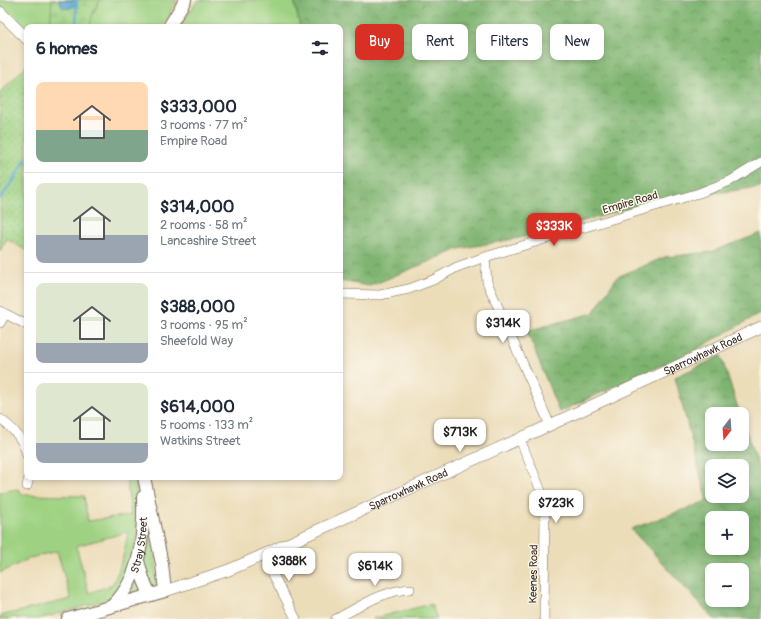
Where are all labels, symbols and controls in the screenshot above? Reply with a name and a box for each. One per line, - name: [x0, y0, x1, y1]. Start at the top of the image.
- chip: Buy: [355, 24, 404, 60]
- chip: Rent: [412, 24, 468, 60]
- chip: Filters: [476, 24, 542, 60]
- chip: New: [550, 24, 604, 60]
- icon: filters: [309, 37, 331, 59]
- text: 6 homes: [36, 38, 97, 59]
- text: $333,000: [160, 96, 237, 117]
- icon: home: [68, 98, 116, 146]
- text: 3 rooms · 77 m²: [160, 117, 248, 133]
- text: Empire Road: [160, 133, 227, 149]
- street label: Empire Road: [601, 188, 659, 217]
- text: $314,000: [160, 196, 234, 217]
- icon: home: [68, 199, 116, 247]
- pin: $333K: [526, 213, 582, 247]
- text: 2 rooms · 58 m²: [160, 217, 247, 233]
- text: $333K: [536, 218, 572, 234]
- text: Lancashire Street: [160, 233, 256, 249]
- text: $388,000: [160, 296, 235, 317]
- icon: home: [68, 299, 116, 347]
- pin: $314K: [475, 310, 531, 344]
- text: $314K: [486, 315, 520, 331]
- text: 3 rooms · 95 m²: [160, 317, 248, 333]
- street label: Sparrowhawk Road: [662, 331, 744, 378]
- text: Sheefold Way: [160, 333, 233, 349]
- text: $614,000: [160, 396, 235, 417]
- icon: home: [68, 399, 116, 447]
- north arrow: [705, 407, 749, 451]
- map controls: [705, 407, 749, 607]
- text: 5 rooms · 133 m²: [160, 417, 253, 433]
- pin: $713K: [432, 419, 488, 453]
- text: $713K: [443, 424, 477, 440]
- text: Watkins Street: [160, 433, 241, 449]
- button: layers: [705, 459, 749, 503]
- street label: Sparrowhawk Road: [367, 466, 450, 513]
- pin: $723K: [528, 490, 584, 524]
- text: $723K: [538, 495, 574, 511]
- button: +: [705, 511, 749, 555]
- street label: Stray Street: [128, 516, 150, 575]
- street label: Keenes Road: [526, 544, 541, 604]
- pin: $388K: [261, 548, 317, 582]
- text: $388K: [271, 553, 307, 569]
- pin: $614K: [347, 553, 403, 587]
- text: $614K: [357, 558, 393, 574]
- button: −: [705, 563, 749, 607]

